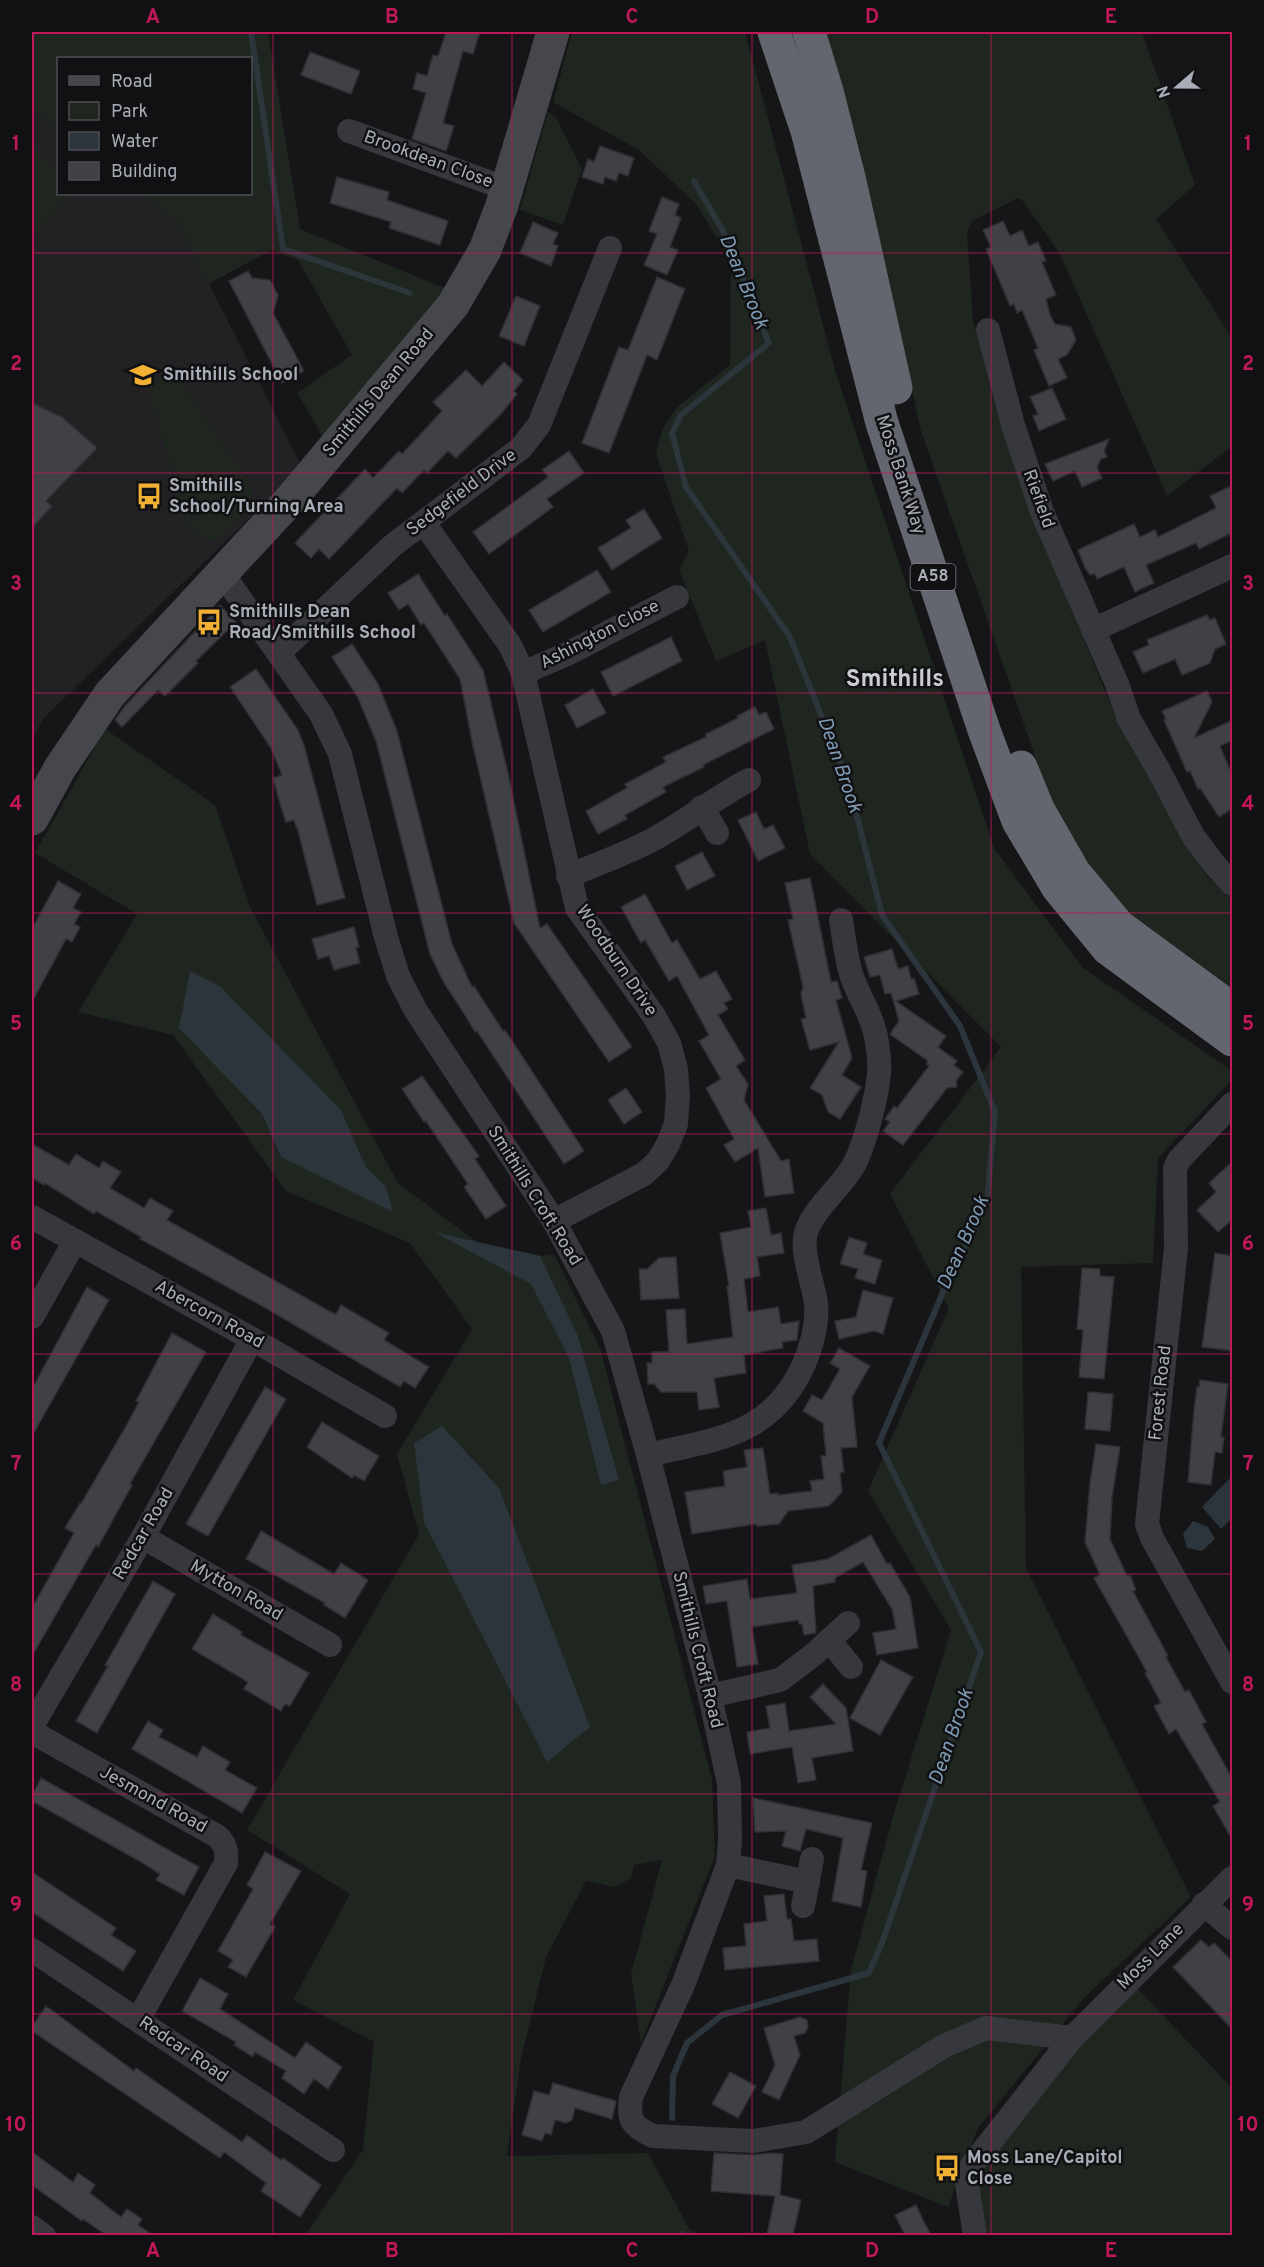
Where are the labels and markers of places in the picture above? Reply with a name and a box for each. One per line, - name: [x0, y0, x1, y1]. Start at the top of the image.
- school or university icon: Smithills School: [128, 360, 158, 390]
- place label: Smithills School: [163, 364, 298, 387]
- place label: Smithills School/Turning Area: [169, 475, 344, 519]
- bus stop icon: Smithills School/Turning Area: [134, 481, 164, 511]
- place label: Smithills Dean Road/Smithills School: [229, 601, 416, 645]
- bus stop icon: Smithills Dean Road/Smithills School: [194, 607, 224, 637]
- place label: Moss Lane/Capitol Close: [967, 2147, 1123, 2191]
- bus stop icon: Moss Lane/Capitol Close: [932, 2153, 962, 2183]

